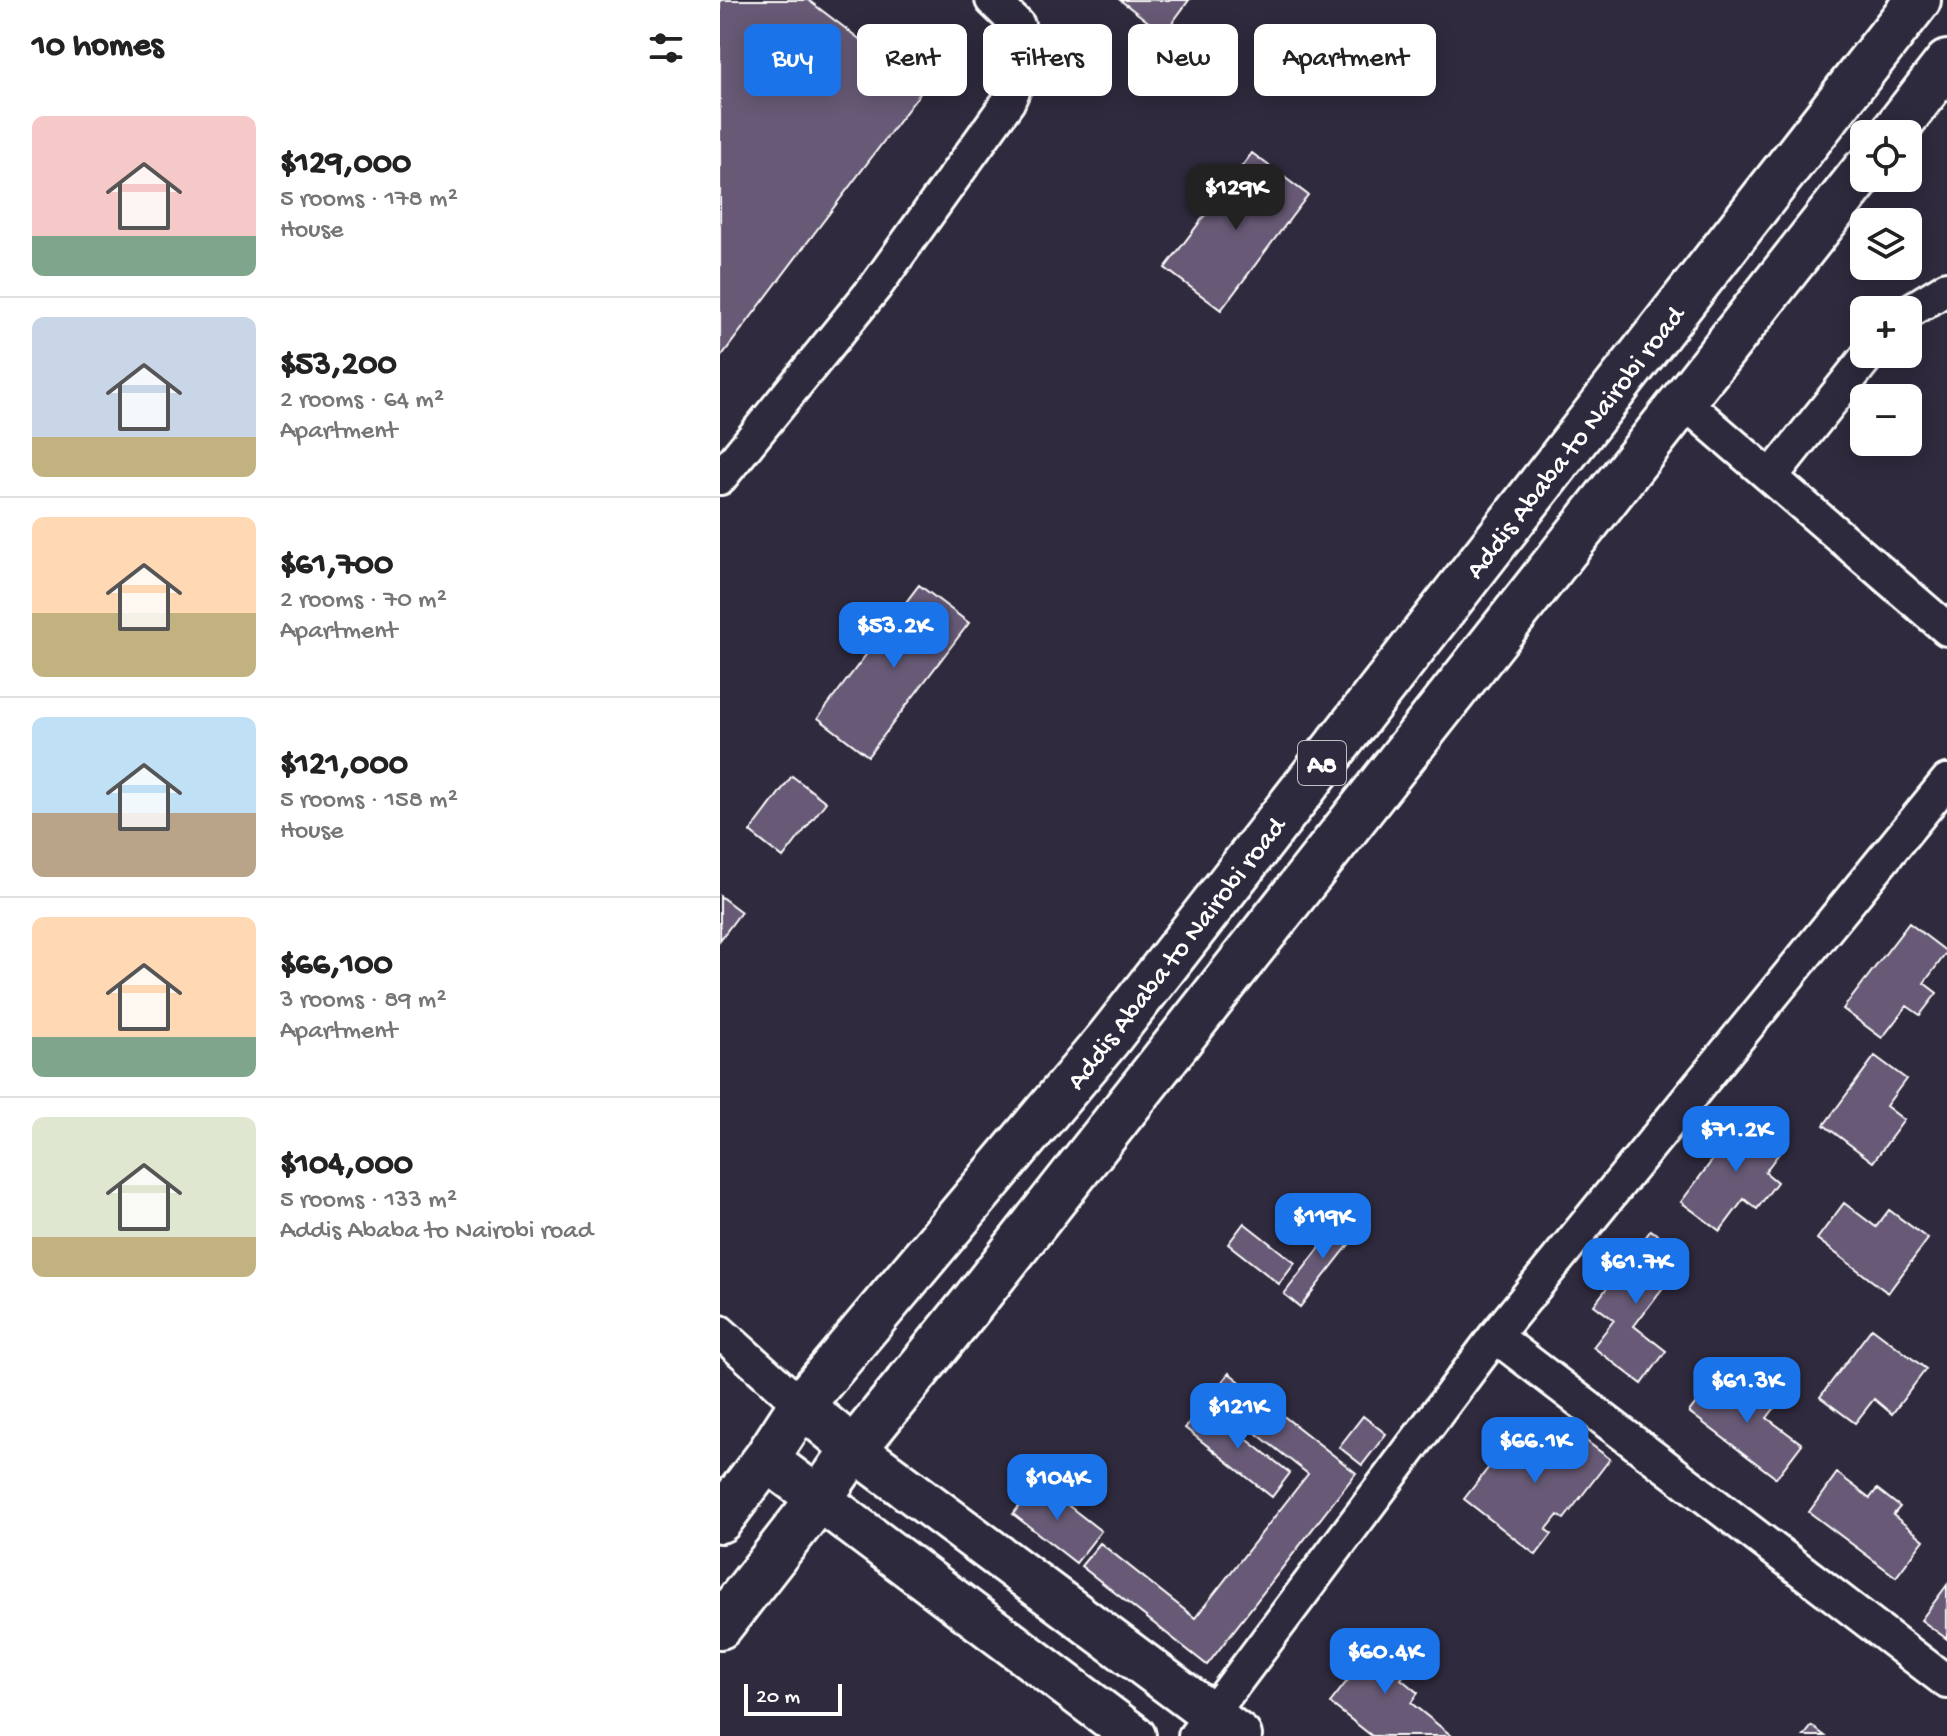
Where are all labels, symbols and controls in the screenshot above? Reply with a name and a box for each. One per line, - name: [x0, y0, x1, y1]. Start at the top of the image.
- chip: Buy: [744, 24, 841, 96]
- chip: Rent: [857, 24, 967, 96]
- chip: Filters: [983, 24, 1112, 96]
- chip: New: [1128, 24, 1238, 96]
- chip: Apartment: [1254, 24, 1436, 96]
- icon: filters: [644, 26, 688, 70]
- text: 10 homes: [32, 28, 163, 68]
- map controls: [1850, 120, 1922, 456]
- button: locate: [1850, 120, 1922, 192]
- text: $129,000: [280, 145, 411, 185]
- icon: home: [96, 148, 192, 244]
- pin: $129K: [1180, 164, 1292, 232]
- text: $129K: [1205, 174, 1267, 205]
- text: 5 rooms · 178 m²: [280, 185, 458, 216]
- button: layers: [1850, 208, 1922, 280]
- text: House: [280, 216, 344, 247]
- button: +: [1850, 296, 1922, 368]
- street label: Addis Ababa to Nairobi road: [1460, 299, 1695, 587]
- text: $53,200: [280, 346, 397, 386]
- icon: home: [96, 349, 192, 445]
- button: −: [1850, 384, 1922, 456]
- text: 2 rooms · 64 m²: [280, 386, 444, 417]
- text: Apartment: [280, 417, 397, 448]
- text: $61,700: [280, 546, 393, 586]
- icon: home: [96, 549, 192, 645]
- text: 2 rooms · 70 m²: [280, 586, 447, 617]
- pin: $53.2K: [829, 602, 959, 670]
- text: $53.2K: [857, 612, 931, 643]
- text: Apartment: [280, 617, 397, 648]
- road number: A8: [1298, 741, 1346, 785]
- text: $121,000: [280, 746, 408, 786]
- icon: home: [96, 749, 192, 845]
- text: 5 rooms · 158 m²: [280, 786, 458, 817]
- street label: Addis Ababa to Nairobi road: [1061, 810, 1296, 1098]
- text: House: [280, 817, 344, 848]
- text: $66,100: [280, 946, 393, 986]
- icon: home: [96, 949, 192, 1045]
- text: 3 rooms · 89 m²: [280, 986, 447, 1017]
- text: Apartment: [280, 1017, 397, 1048]
- pin: $71.2K: [1671, 1106, 1801, 1174]
- text: $71.2K: [1701, 1116, 1771, 1147]
- text: $104,000: [280, 1146, 413, 1186]
- icon: home: [96, 1149, 192, 1245]
- text: 5 rooms · 133 m²: [280, 1186, 457, 1217]
- pin: $119K: [1267, 1193, 1379, 1261]
- text: $119K: [1293, 1203, 1353, 1234]
- text: Addis Ababa to Nairobi road: [280, 1217, 593, 1248]
- pin: $61.7K: [1571, 1238, 1701, 1306]
- text: $61.7K: [1600, 1248, 1672, 1279]
- pin: $61.3K: [1682, 1357, 1812, 1425]
- text: $61.3K: [1711, 1367, 1783, 1398]
- pin: $121K: [1182, 1383, 1294, 1451]
- text: $121K: [1208, 1393, 1268, 1424]
- pin: $66.1K: [1470, 1417, 1600, 1485]
- text: $66.1K: [1499, 1427, 1571, 1458]
- pin: $104K: [1001, 1454, 1113, 1522]
- text: $104K: [1025, 1464, 1089, 1495]
- pin: $60.4K: [1320, 1628, 1450, 1696]
- text: $60.4K: [1348, 1638, 1422, 1669]
- scale bar: [744, 1680, 842, 1716]
- text: 20 m: [756, 1685, 800, 1711]

